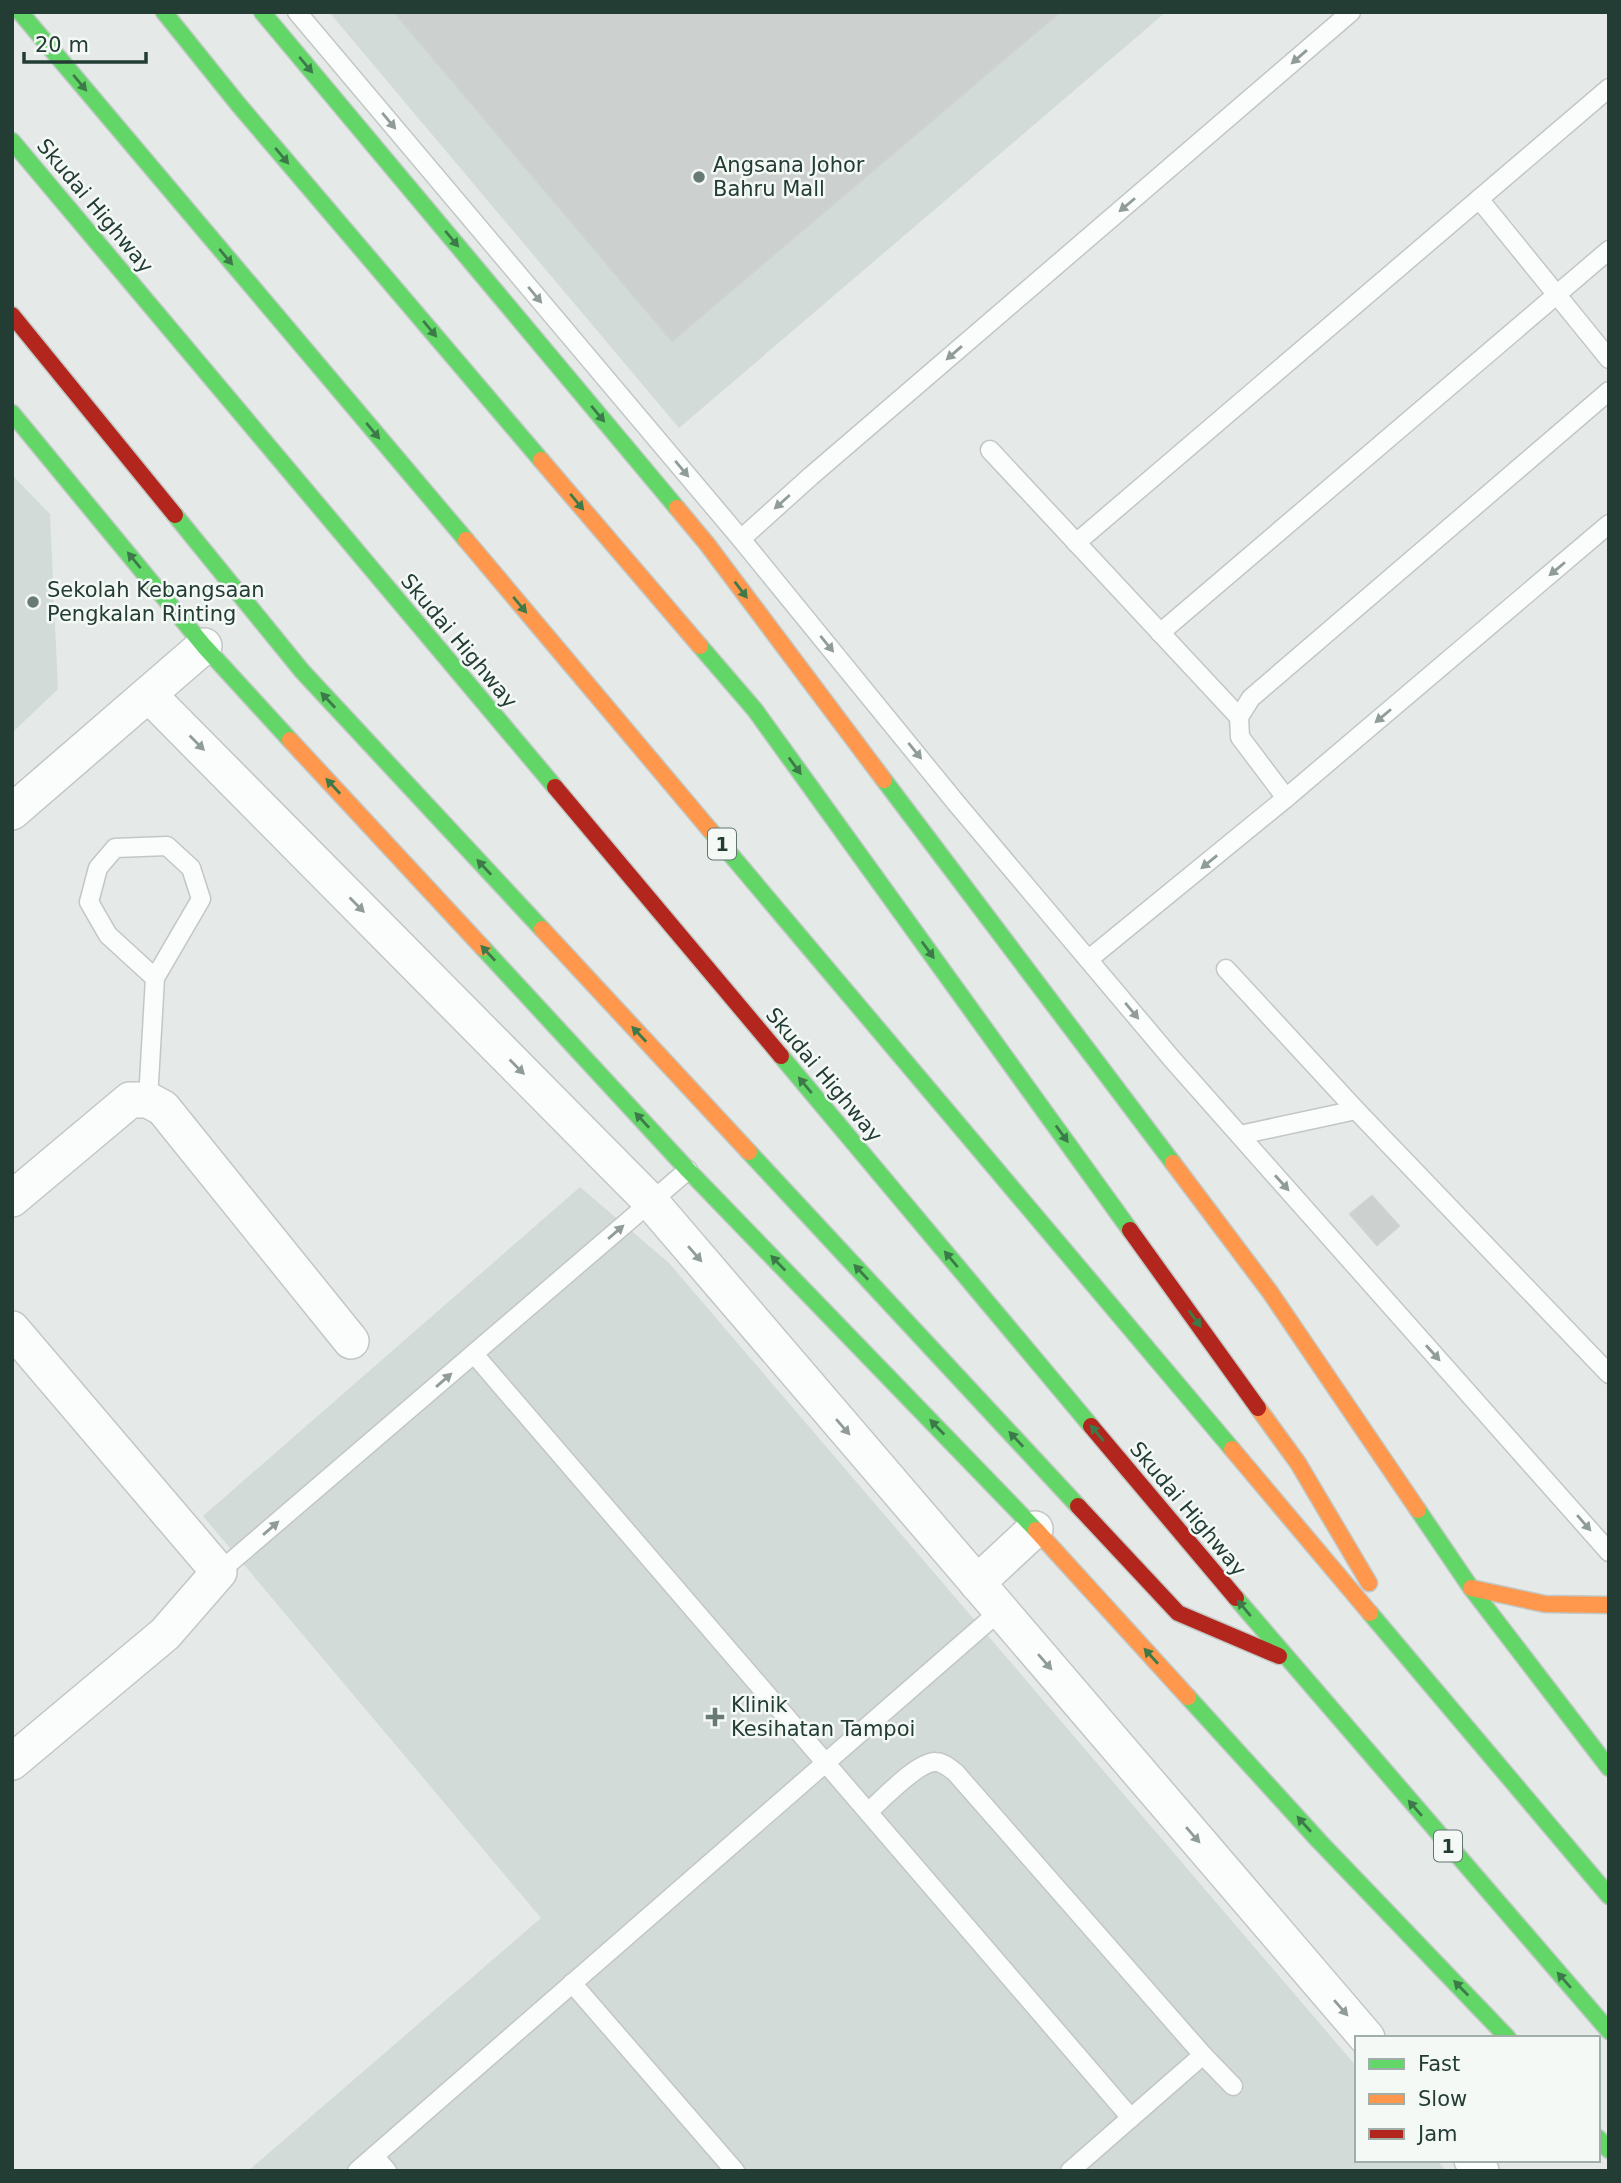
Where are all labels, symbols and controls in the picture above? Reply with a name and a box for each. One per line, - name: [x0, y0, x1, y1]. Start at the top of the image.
- scale bar: [24, 21, 147, 65]
- text: 20 m: [35, 33, 89, 57]
- one-way arrow: [1291, 49, 1308, 64]
- one-way arrow: [298, 56, 313, 73]
- one-way arrow: [72, 74, 87, 92]
- one-way arrow: [381, 112, 396, 129]
- street label: Skudai Highway: [32, 134, 158, 278]
- one-way arrow: [274, 147, 289, 164]
- place label: Angsana Johor Bahru Mall: [713, 153, 865, 201]
- marker: Angsana Johor Bahru Mall: [691, 169, 707, 185]
- one-way arrow: [1118, 197, 1135, 212]
- one-way arrow: [444, 231, 459, 248]
- one-way arrow: [218, 248, 234, 266]
- one-way arrow: [528, 285, 543, 303]
- one-way arrow: [422, 320, 437, 337]
- one-way arrow: [946, 345, 963, 360]
- one-way arrow: [590, 404, 605, 422]
- one-way arrow: [365, 422, 380, 439]
- one-way arrow: [674, 460, 689, 477]
- one-way arrow: [569, 493, 585, 511]
- one-way arrow: [773, 494, 791, 510]
- one-way arrow: [127, 552, 142, 569]
- one-way arrow: [1548, 561, 1565, 576]
- street label: Skudai Highway: [396, 569, 522, 713]
- place label: Sekolah Kebangsaan Pengkalan Rinting: [47, 578, 265, 626]
- one-way arrow: [734, 581, 748, 599]
- marker: Sekolah Kebangsaan Pengkalan Rinting: [25, 594, 41, 610]
- one-way arrow: [512, 596, 527, 613]
- one-way arrow: [820, 634, 835, 652]
- one-way arrow: [320, 691, 336, 709]
- one-way arrow: [1375, 708, 1392, 723]
- one-way arrow: [189, 735, 205, 751]
- one-way arrow: [907, 741, 922, 759]
- one-way arrow: [788, 757, 802, 775]
- one-way arrow: [326, 778, 342, 795]
- road number: 1: [708, 828, 736, 860]
- one-way arrow: [1200, 854, 1218, 869]
- one-way arrow: [476, 859, 492, 876]
- one-way arrow: [349, 897, 365, 913]
- one-way arrow: [921, 941, 935, 959]
- one-way arrow: [480, 945, 496, 962]
- street label: Skudai Highway: [761, 1003, 887, 1147]
- one-way arrow: [1124, 1003, 1139, 1020]
- one-way arrow: [631, 1026, 647, 1043]
- one-way arrow: [508, 1058, 525, 1074]
- one-way arrow: [797, 1076, 813, 1094]
- one-way arrow: [634, 1111, 650, 1129]
- one-way arrow: [1054, 1125, 1069, 1143]
- one-way arrow: [1274, 1174, 1290, 1192]
- one-way arrow: [608, 1225, 625, 1240]
- one-way arrow: [687, 1245, 703, 1263]
- one-way arrow: [944, 1251, 959, 1268]
- one-way arrow: [770, 1255, 787, 1272]
- one-way arrow: [853, 1264, 869, 1281]
- one-way arrow: [1188, 1310, 1202, 1328]
- one-way arrow: [1425, 1344, 1441, 1362]
- one-way arrow: [435, 1373, 452, 1388]
- one-way arrow: [835, 1418, 851, 1436]
- one-way arrow: [929, 1419, 945, 1436]
- one-way arrow: [1090, 1425, 1105, 1443]
- one-way arrow: [1008, 1431, 1024, 1448]
- street label: Skudai Highway: [1125, 1437, 1251, 1581]
- one-way arrow: [1576, 1515, 1591, 1532]
- one-way arrow: [262, 1520, 280, 1536]
- one-way arrow: [1237, 1599, 1252, 1616]
- one-way arrow: [1143, 1648, 1159, 1665]
- one-way arrow: [1037, 1653, 1053, 1671]
- place label: Klinik Kesihatan Tampoi: [731, 1693, 915, 1741]
- marker: Klinik Kesihatan Tampoi: [705, 1707, 725, 1727]
- one-way arrow: [1408, 1799, 1423, 1816]
- one-way arrow: [1296, 1815, 1312, 1833]
- one-way arrow: [1185, 1826, 1201, 1844]
- road number: 1: [1434, 1830, 1462, 1862]
- one-way arrow: [1557, 1971, 1572, 1988]
- one-way arrow: [1454, 1980, 1470, 1997]
- one-way arrow: [1333, 1999, 1348, 2016]
- legend: [1355, 2036, 1600, 2162]
- text: Fast: [1418, 2052, 1460, 2076]
- text: Slow: [1418, 2087, 1467, 2111]
- text: Jam: [1416, 2122, 1458, 2146]

